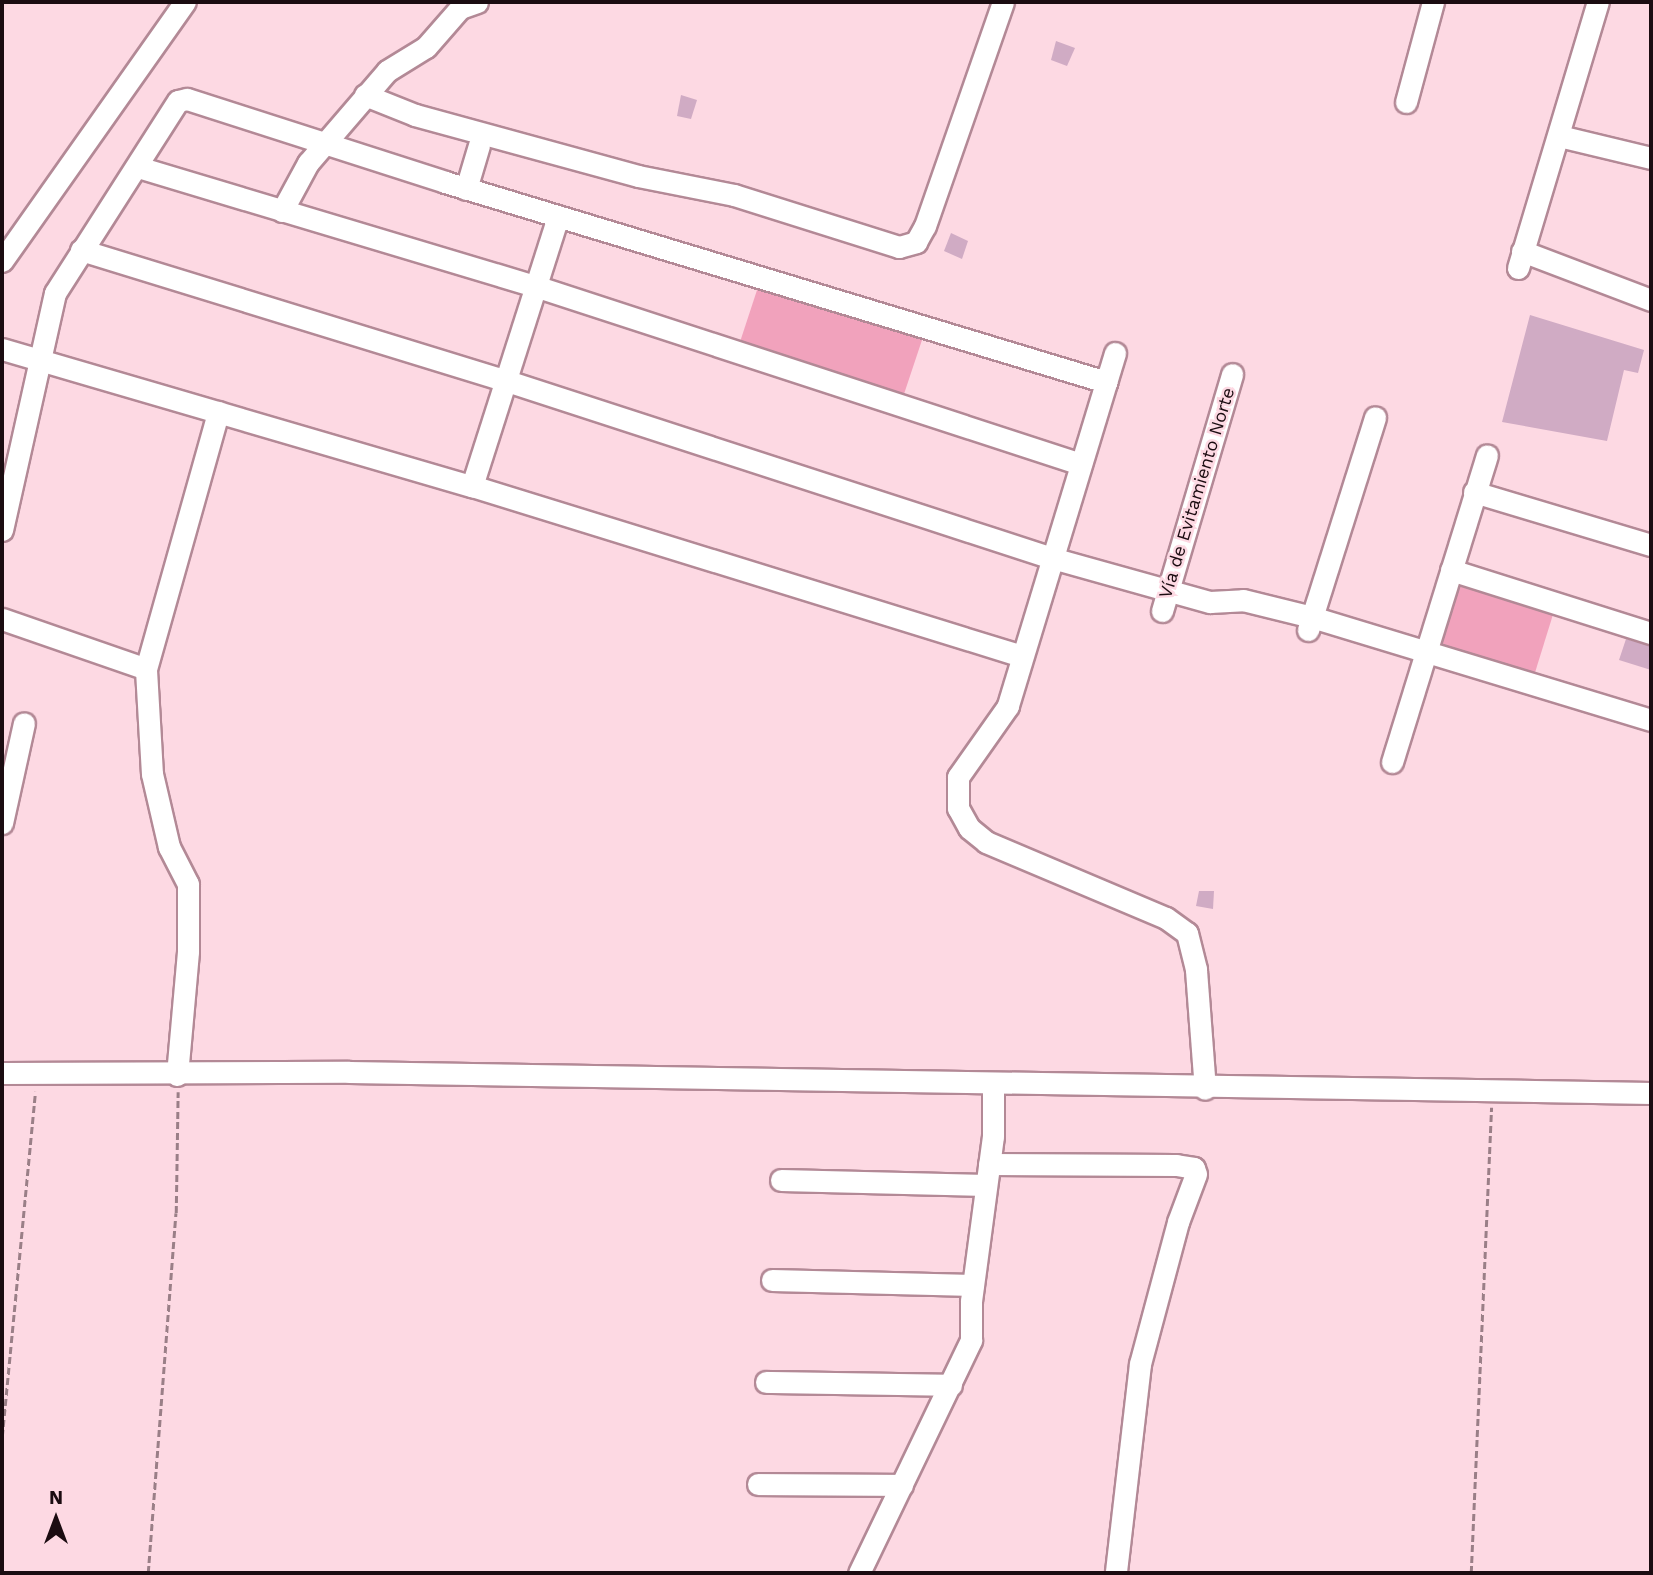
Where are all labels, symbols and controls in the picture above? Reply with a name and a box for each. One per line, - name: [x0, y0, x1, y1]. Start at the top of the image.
- street label: Vía de Evitamiento Norte: [1155, 385, 1239, 601]
- north arrow: [21, 1484, 91, 1554]
- text: N: [49, 1486, 63, 1509]

